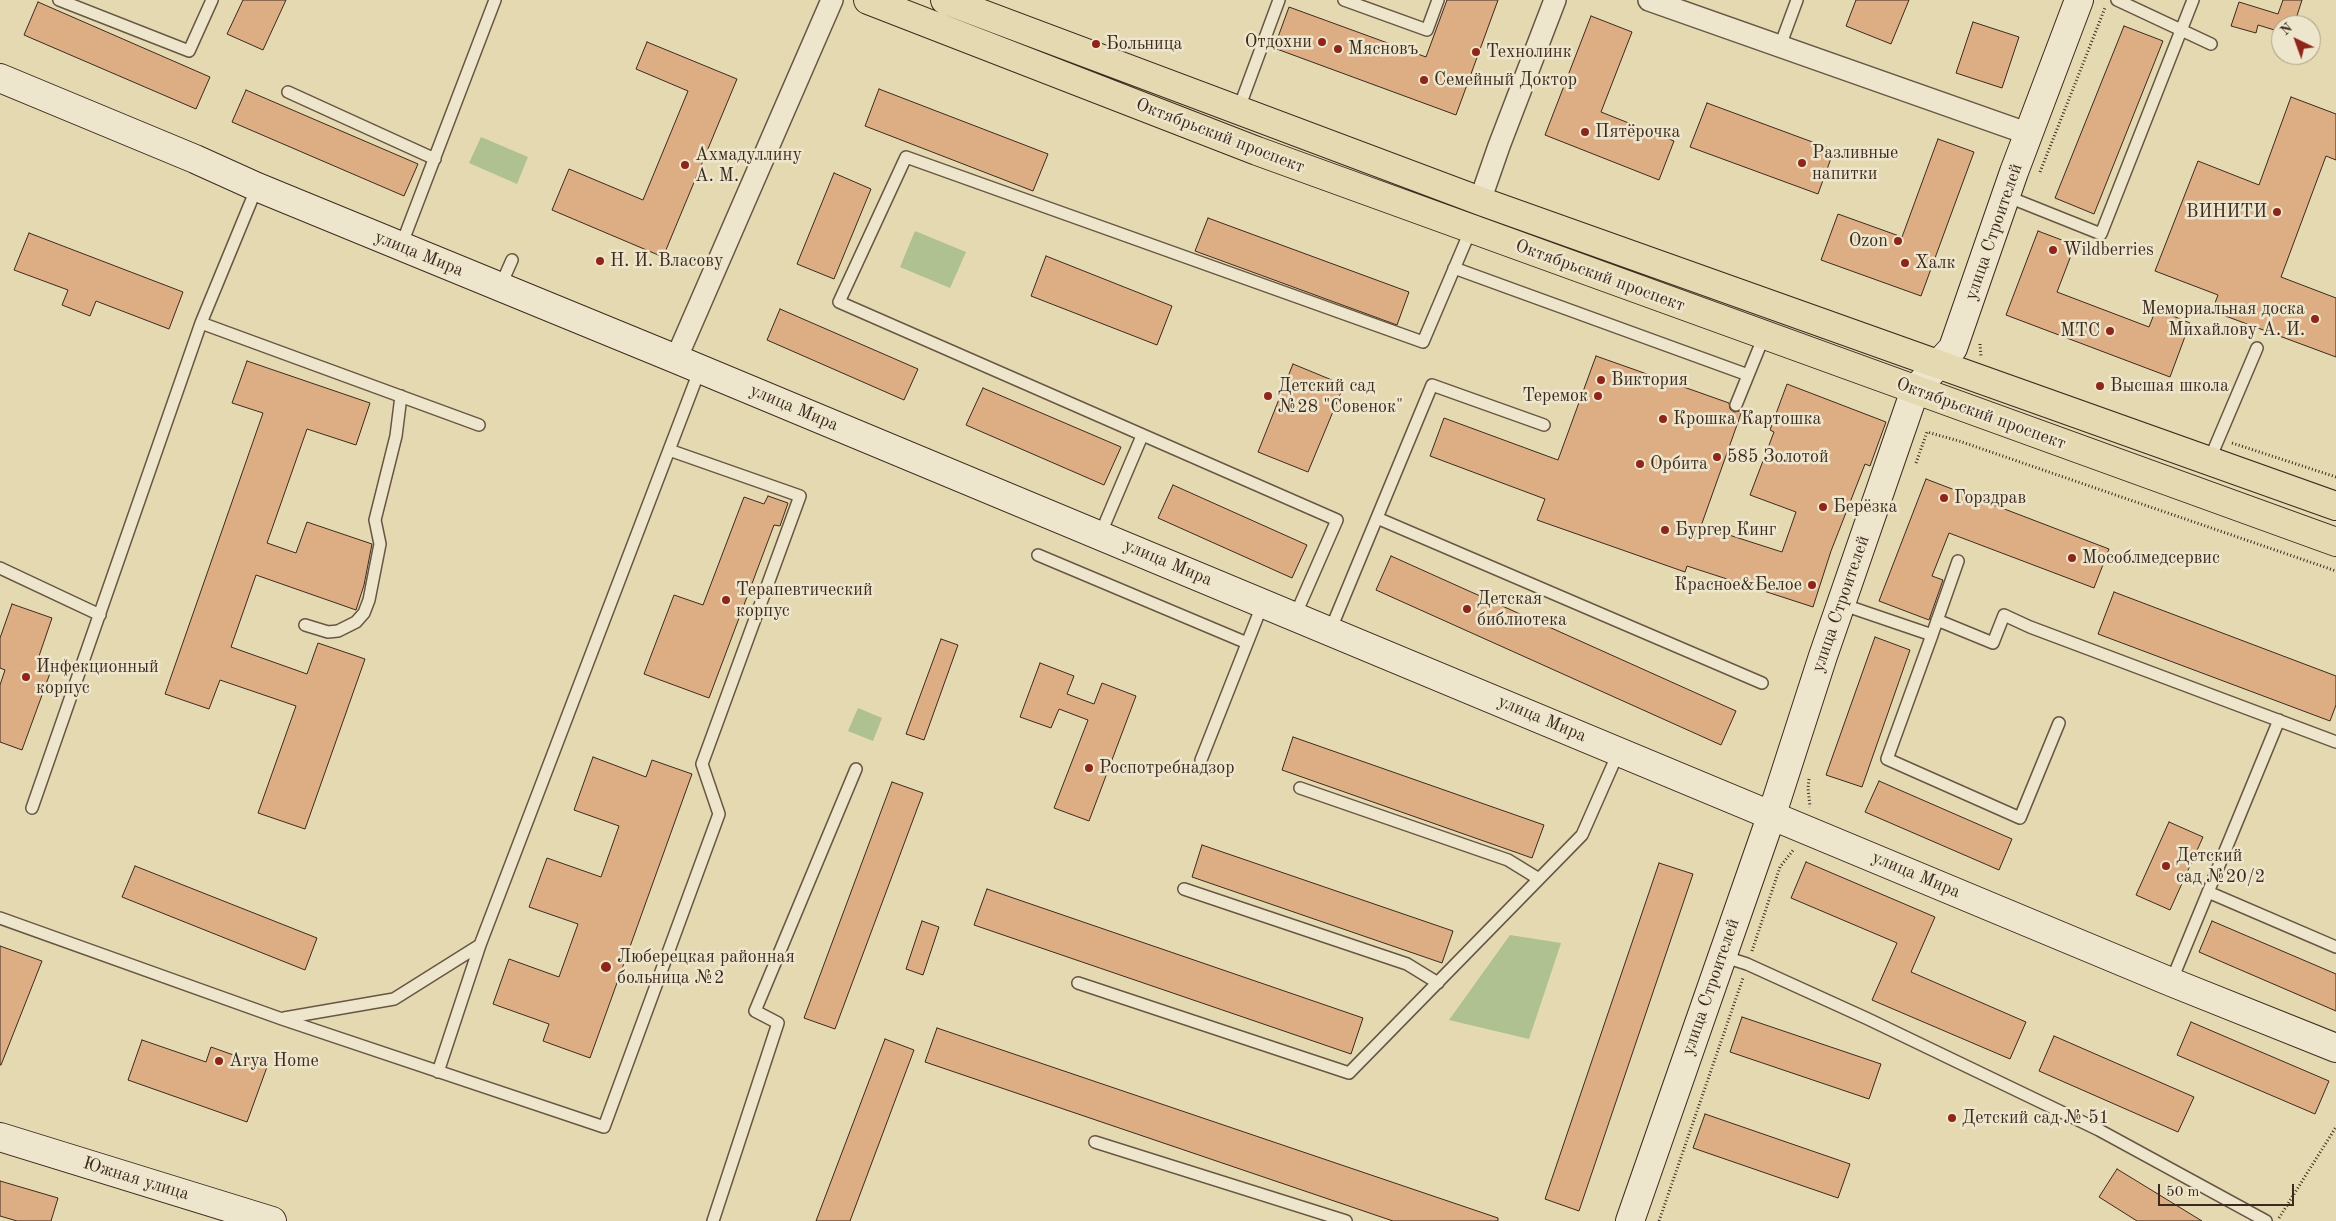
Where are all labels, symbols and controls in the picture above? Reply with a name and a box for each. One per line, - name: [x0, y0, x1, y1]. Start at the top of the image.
- north arrow: [2271, 15, 2321, 65]
- text: N: [2278, 21, 2295, 38]
- place label: Отдохни: [1245, 31, 1312, 53]
- place label: Больница: [1106, 33, 1182, 55]
- marker: Отдохни: [1316, 36, 1328, 48]
- marker: Больница: [1090, 38, 1102, 50]
- place label: Мясновъ: [1348, 38, 1418, 60]
- place label: Технолинк: [1486, 41, 1572, 63]
- marker: Мясновъ: [1332, 43, 1344, 55]
- marker: Технолинк: [1470, 46, 1482, 58]
- place label: Семейный Доктор: [1434, 69, 1577, 91]
- marker: Семейный Доктор: [1418, 74, 1430, 86]
- street label: Октябрьский проспект: [1133, 94, 1307, 178]
- place label: Пятёрочка: [1595, 121, 1680, 143]
- marker: Пятёрочка: [1579, 126, 1591, 138]
- place label: Разливные напитки: [1812, 142, 1898, 184]
- place label: Ахмадуллину А. М.: [695, 144, 802, 186]
- marker: Разливные напитки: [1796, 157, 1808, 169]
- marker: Ахмадуллину А. М.: [679, 159, 691, 171]
- street label: улица Строителей: [1960, 161, 2028, 303]
- place label: ВИНИТИ: [2186, 201, 2267, 223]
- marker: ВИНИТИ: [2271, 206, 2283, 218]
- street label: улица Мира: [371, 226, 467, 282]
- place label: Ozon: [1849, 230, 1888, 252]
- street label: Октябрьский проспект: [1512, 235, 1688, 317]
- marker: Ozon: [1892, 235, 1904, 247]
- place label: Wildberries: [2063, 239, 2154, 261]
- marker: Wildberries: [2047, 244, 2059, 256]
- place label: Н. И. Власову: [610, 250, 724, 272]
- place label: Халк: [1915, 252, 1955, 274]
- marker: Н. И. Власову: [594, 255, 606, 267]
- marker: Халк: [1899, 257, 1911, 269]
- place label: Мемориальная доска Михайлову А. И.: [2141, 298, 2305, 340]
- marker: Мемориальная доска Михайлову А. И.: [2309, 313, 2321, 325]
- place label: МТС: [2060, 320, 2100, 342]
- marker: МТС: [2104, 325, 2116, 337]
- place label: Виктория: [1611, 369, 1688, 391]
- street label: Октябрьский проспект: [1893, 373, 2069, 455]
- marker: Виктория: [1595, 374, 1607, 386]
- place label: Детский сад №28 "Совенок": [1278, 375, 1403, 418]
- place label: Высшая школа: [2110, 375, 2229, 397]
- street label: улица Мира: [746, 380, 842, 436]
- marker: Высшая школа: [2094, 380, 2106, 392]
- place label: Теремок: [1522, 385, 1588, 407]
- marker: Детский сад №28 "Совенок": [1262, 390, 1274, 402]
- marker: Теремок: [1592, 390, 1604, 402]
- place label: Крошка Картошка: [1673, 408, 1821, 430]
- marker: Крошка Картошка: [1657, 413, 1669, 425]
- place label: 585 Золотой: [1727, 446, 1829, 468]
- marker: 585 Золотой: [1711, 451, 1723, 463]
- place label: Орбита: [1650, 453, 1708, 475]
- marker: Орбита: [1634, 458, 1646, 470]
- place label: Горздрав: [1954, 487, 2026, 509]
- marker: Горздрав: [1938, 492, 1950, 504]
- place label: Берёзка: [1833, 496, 1897, 518]
- marker: Берёзка: [1817, 501, 1829, 513]
- place label: Бургер Кинг: [1675, 519, 1777, 541]
- marker: Бургер Кинг: [1659, 524, 1671, 536]
- street label: улица Строителей: [1807, 533, 1875, 675]
- street label: улица Мира: [1120, 535, 1216, 591]
- place label: Мособлмедсервис: [2082, 547, 2220, 569]
- marker: Мособлмедсервис: [2066, 552, 2078, 564]
- place label: Красное&Белое: [1674, 574, 1802, 596]
- place label: Терапевтический корпус: [736, 579, 873, 622]
- marker: Красное&Белое: [1806, 579, 1818, 591]
- place label: Детская библиотека: [1477, 588, 1567, 630]
- marker: Терапевтический корпус: [720, 594, 732, 606]
- marker: Детская библиотека: [1461, 603, 1473, 615]
- place label: Инфекционный корпус: [36, 656, 159, 699]
- marker: Инфекционный корпус: [20, 671, 32, 683]
- street label: улица Мира: [1494, 691, 1590, 747]
- place label: Роспотребнадзор: [1099, 757, 1234, 779]
- marker: Роспотребнадзор: [1083, 762, 1095, 774]
- place label: Детский сад №20/2: [2176, 845, 2265, 888]
- street label: улица Мира: [1868, 847, 1964, 903]
- marker: Детский сад №20/2: [2160, 860, 2172, 872]
- street label: улица Строителей: [1677, 916, 1745, 1058]
- place label: Люберецкая районная больница №2: [617, 946, 795, 989]
- marker: Люберецкая районная больница №2: [599, 960, 613, 974]
- place label: Arya Home: [229, 1050, 319, 1072]
- marker: Arya Home: [213, 1055, 225, 1067]
- place label: Детский сад № 51: [1962, 1107, 2109, 1129]
- marker: Детский сад № 51: [1946, 1112, 1958, 1124]
- street label: Южная улица: [80, 1153, 192, 1205]
- scale bar: [2161, 1174, 2297, 1206]
- text: 50 m: [2166, 1185, 2200, 1200]

